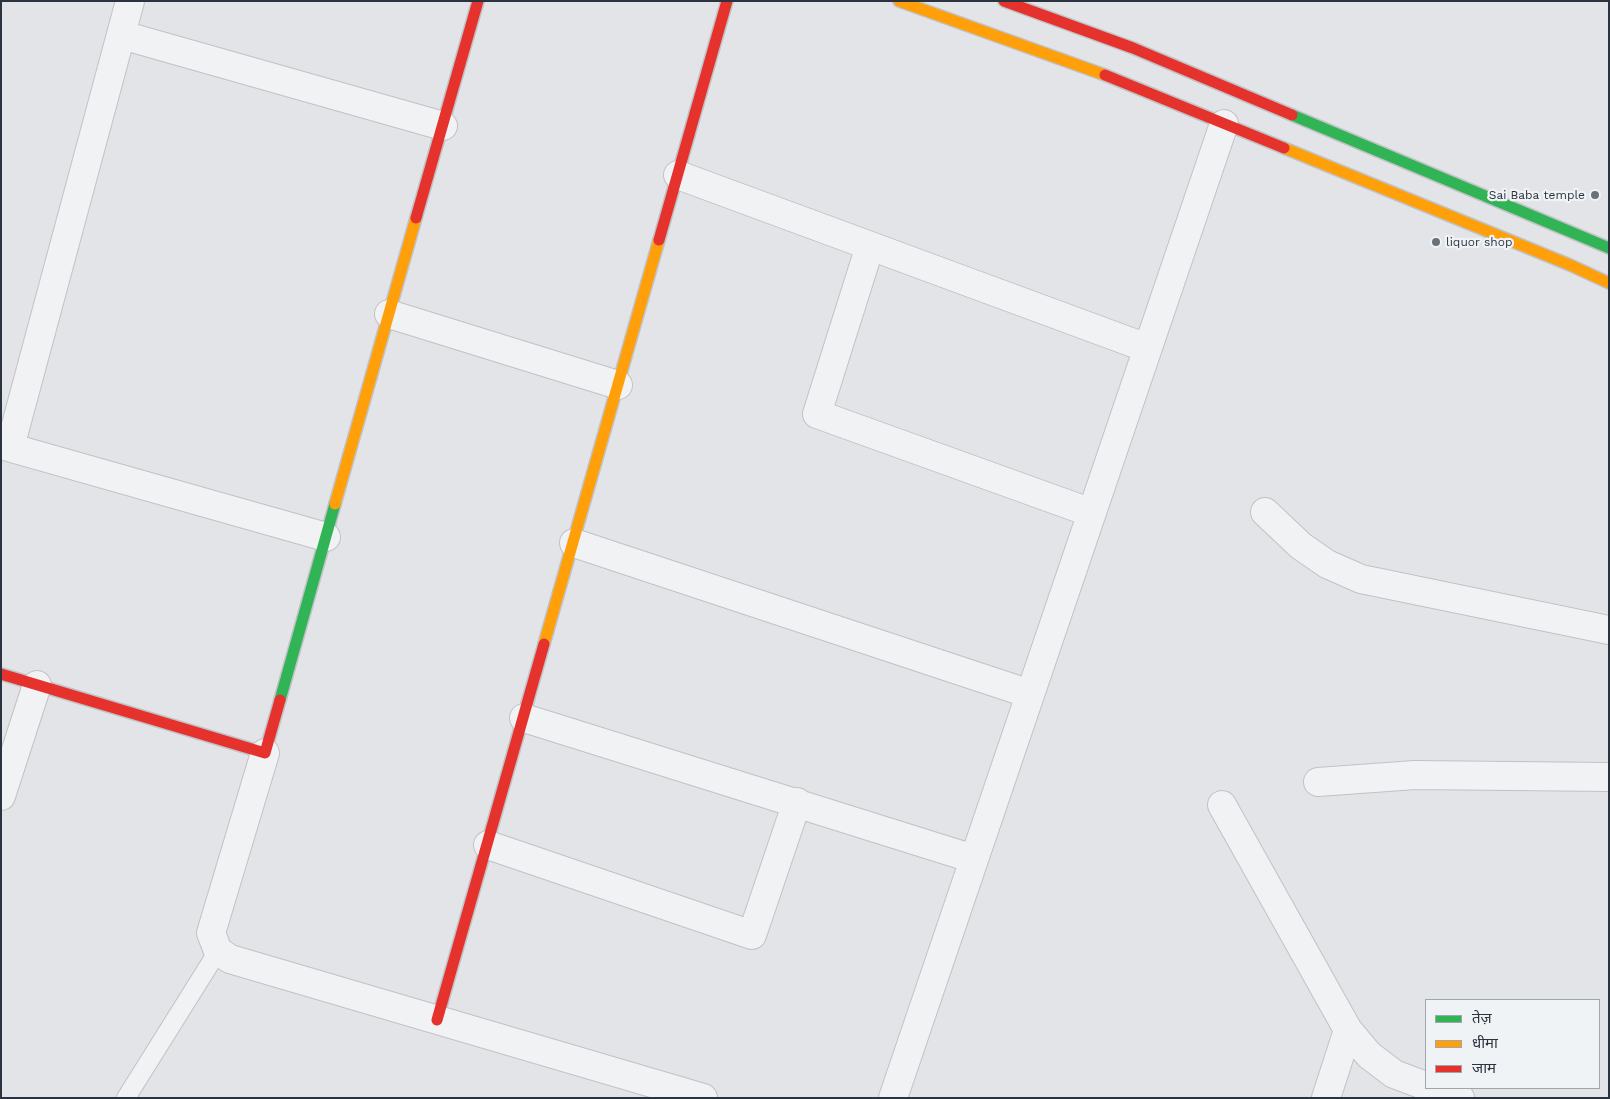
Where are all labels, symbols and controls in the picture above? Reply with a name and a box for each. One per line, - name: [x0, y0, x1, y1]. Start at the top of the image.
- place label: Sai Baba temple: [1489, 188, 1585, 202]
- marker: Sai Baba temple: [1589, 189, 1601, 201]
- place label: liquor shop: [1446, 235, 1512, 249]
- marker: liquor shop: [1430, 236, 1442, 248]
- legend: [1425, 999, 1600, 1089]
- text: तेज़: [1472, 1009, 1492, 1027]
- text: धीमा: [1472, 1034, 1498, 1052]
- text: जाम: [1472, 1059, 1496, 1077]

